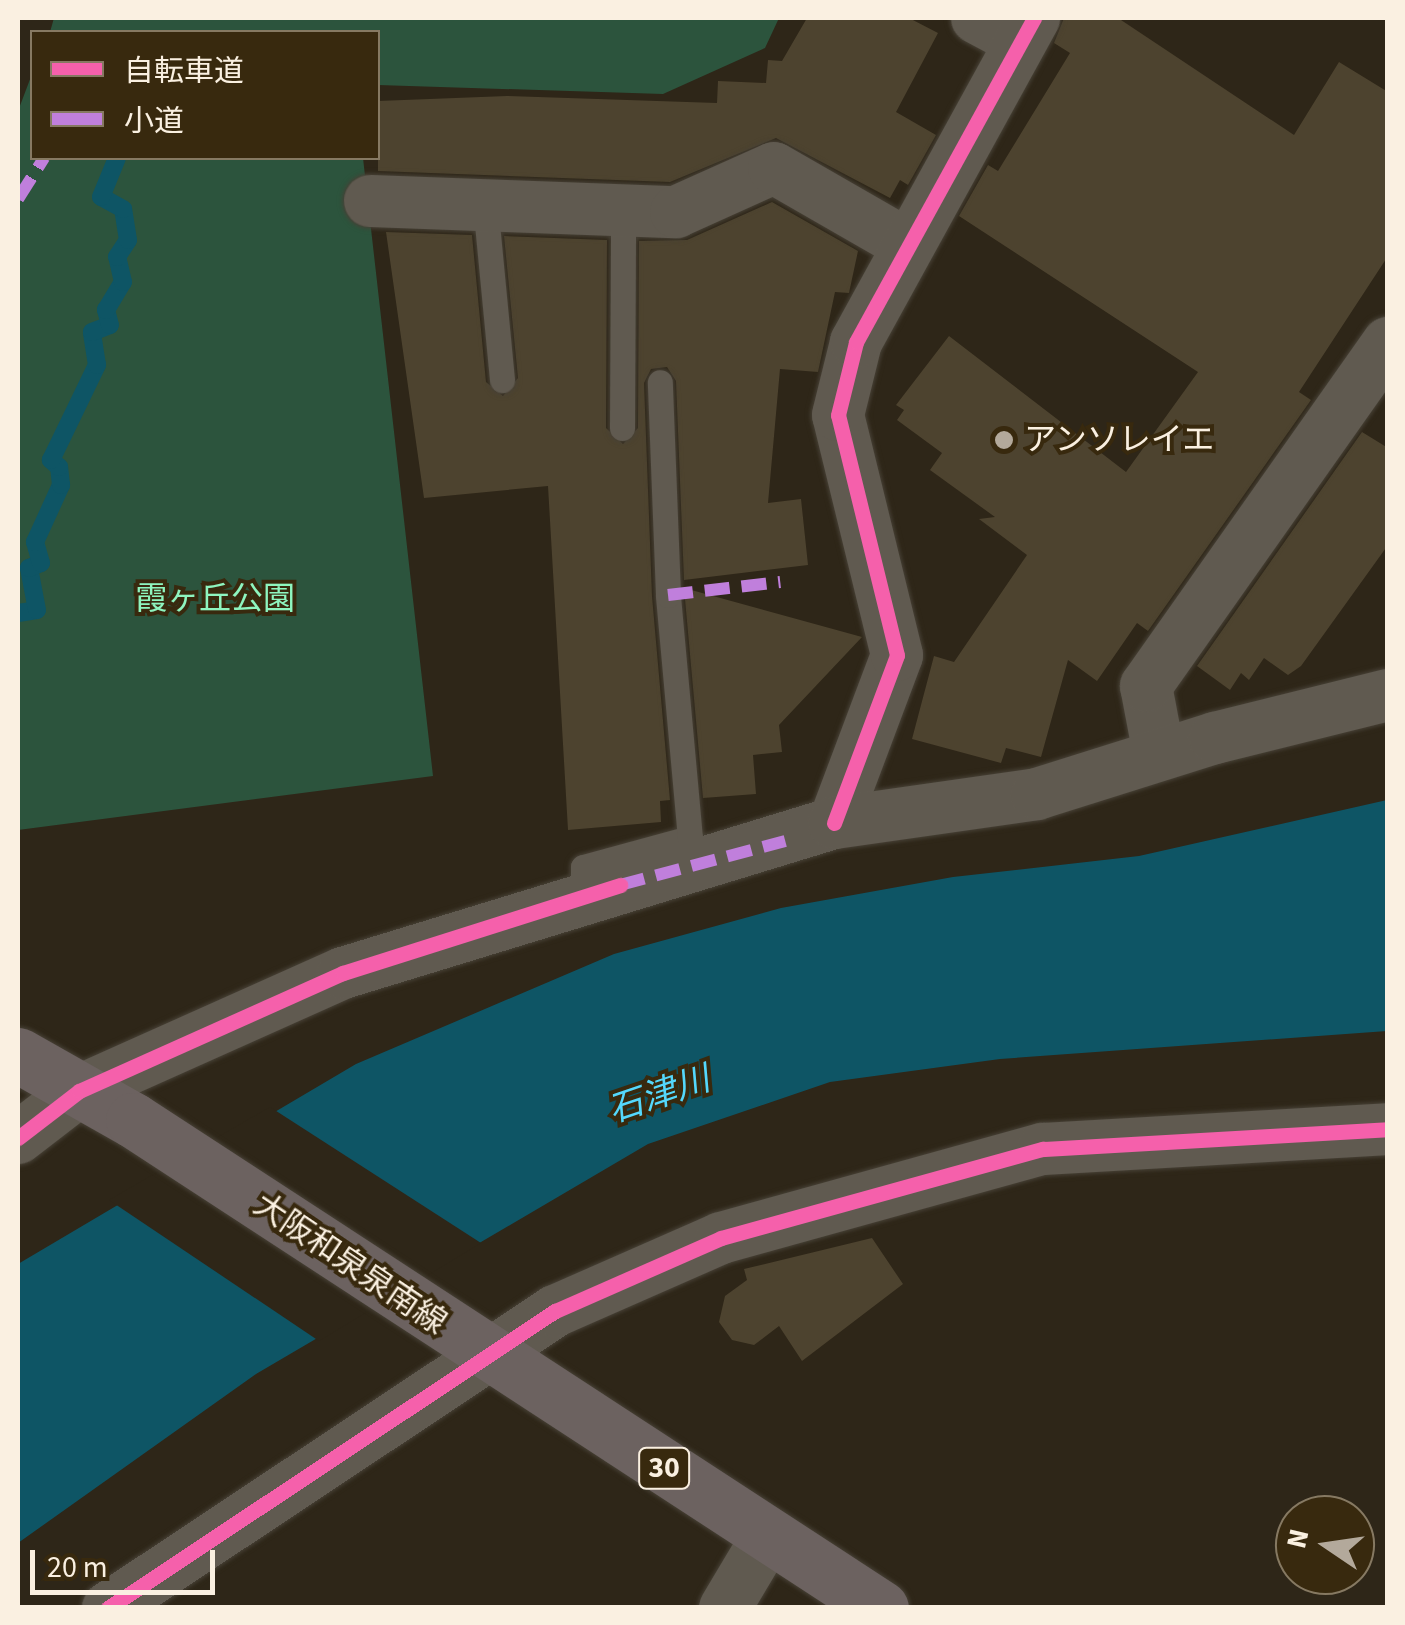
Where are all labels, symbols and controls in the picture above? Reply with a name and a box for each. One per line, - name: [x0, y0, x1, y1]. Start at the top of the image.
- legend: [30, 30, 380, 160]
- text: 自転車道: [124, 50, 244, 93]
- text: 小道: [124, 100, 184, 143]
- place label: アンソレイエ: [1024, 421, 1216, 459]
- marker: アンソレイエ: [993, 429, 1015, 451]
- park label: 霞ヶ丘公園: [135, 580, 295, 618]
- water label: 石津川: [603, 1058, 715, 1132]
- street label: 大阪和泉泉南線: [246, 1185, 454, 1343]
- road number: 30: [636, 1443, 692, 1493]
- north arrow: [1275, 1495, 1375, 1595]
- text: N: [1276, 1525, 1319, 1552]
- scale bar: [35, 1530, 220, 1592]
- text: 20 m: [47, 1546, 108, 1589]

